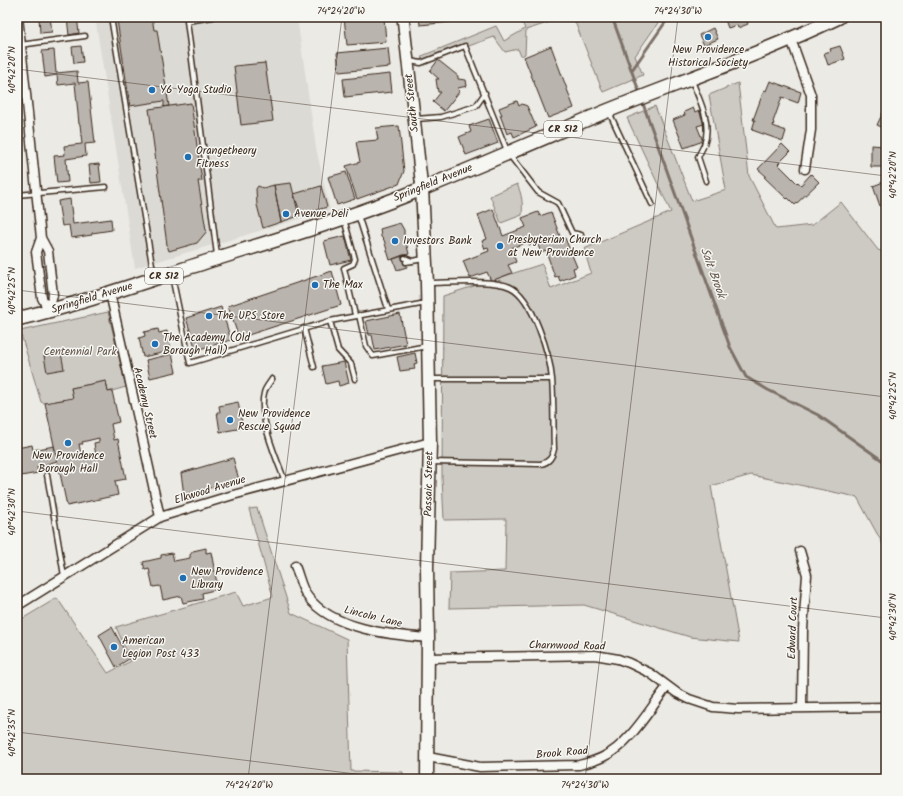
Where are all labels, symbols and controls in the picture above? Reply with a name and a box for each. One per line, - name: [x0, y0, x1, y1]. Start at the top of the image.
- text: 74°24'20"W: [317, 3, 365, 19]
- text: 74°24'30"W: [654, 3, 702, 19]
- marker: New Providence Historical Society: [703, 32, 713, 42]
- place label: New Providence Historical Society: [668, 41, 749, 72]
- text: 40°42'20"N: [4, 46, 20, 94]
- street label: South Street: [400, 72, 424, 133]
- place label: Y6 Yoga Studio: [160, 81, 231, 99]
- marker: Y6 Yoga Studio: [147, 85, 157, 95]
- road number: CR 512: [544, 121, 582, 137]
- place label: Orangetheory Fitness: [196, 142, 257, 173]
- text: 40°42'20"N: [885, 151, 901, 199]
- marker: Orangetheory Fitness: [183, 152, 193, 162]
- street label: Springfield Avenue: [391, 159, 475, 207]
- place label: Avenue Deli: [294, 205, 349, 223]
- marker: Avenue Deli: [281, 209, 291, 219]
- place label: Presbyterian Church at New Providence: [508, 231, 601, 262]
- place label: Investors Bank: [403, 232, 473, 250]
- marker: Investors Bank: [390, 236, 400, 246]
- marker: Presbyterian Church at New Providence: [495, 241, 505, 251]
- water label: Salt Brook: [695, 245, 732, 303]
- text: 40°42'25"N: [4, 267, 20, 315]
- road number: CR 512: [145, 268, 183, 284]
- place label: The Max: [323, 276, 363, 294]
- street label: Springfield Avenue: [49, 277, 135, 319]
- marker: The Max: [310, 280, 320, 290]
- place label: The UPS Store: [217, 307, 285, 325]
- marker: The UPS Store: [204, 311, 214, 321]
- place label: The Academy (Old Borough Hall): [163, 329, 250, 360]
- marker: The Academy (Old Borough Hall): [150, 339, 160, 349]
- park label: Centennial Park: [43, 343, 117, 361]
- street label: Academy Street: [128, 365, 162, 442]
- text: 40°42'25"N: [885, 372, 901, 420]
- place label: New Providence Rescue Squad: [238, 405, 310, 436]
- marker: New Providence Rescue Squad: [225, 415, 235, 425]
- marker: New Providence Borough Hall: [63, 438, 73, 448]
- place label: New Providence Borough Hall: [32, 447, 104, 478]
- street label: Passaic Street: [419, 450, 439, 517]
- street label: Elkwood Avenue: [172, 471, 248, 509]
- text: 40°42'30"N: [4, 488, 20, 536]
- place label: New Providence Library: [191, 563, 263, 594]
- marker: New Providence Library: [178, 573, 188, 583]
- text: 40°42'30"N: [885, 593, 901, 641]
- street label: Edward Court: [783, 596, 803, 660]
- street label: Lincoln Lane: [342, 601, 404, 633]
- place label: American Legion Post 433: [122, 632, 199, 663]
- street label: Charnwood Road: [529, 636, 606, 656]
- marker: American Legion Post 433: [109, 642, 119, 652]
- text: 40°42'35"N: [4, 709, 20, 757]
- street label: Brook Road: [535, 742, 589, 764]
- text: 74°24'20"W: [225, 777, 273, 793]
- text: 74°24'30"W: [561, 777, 609, 793]

